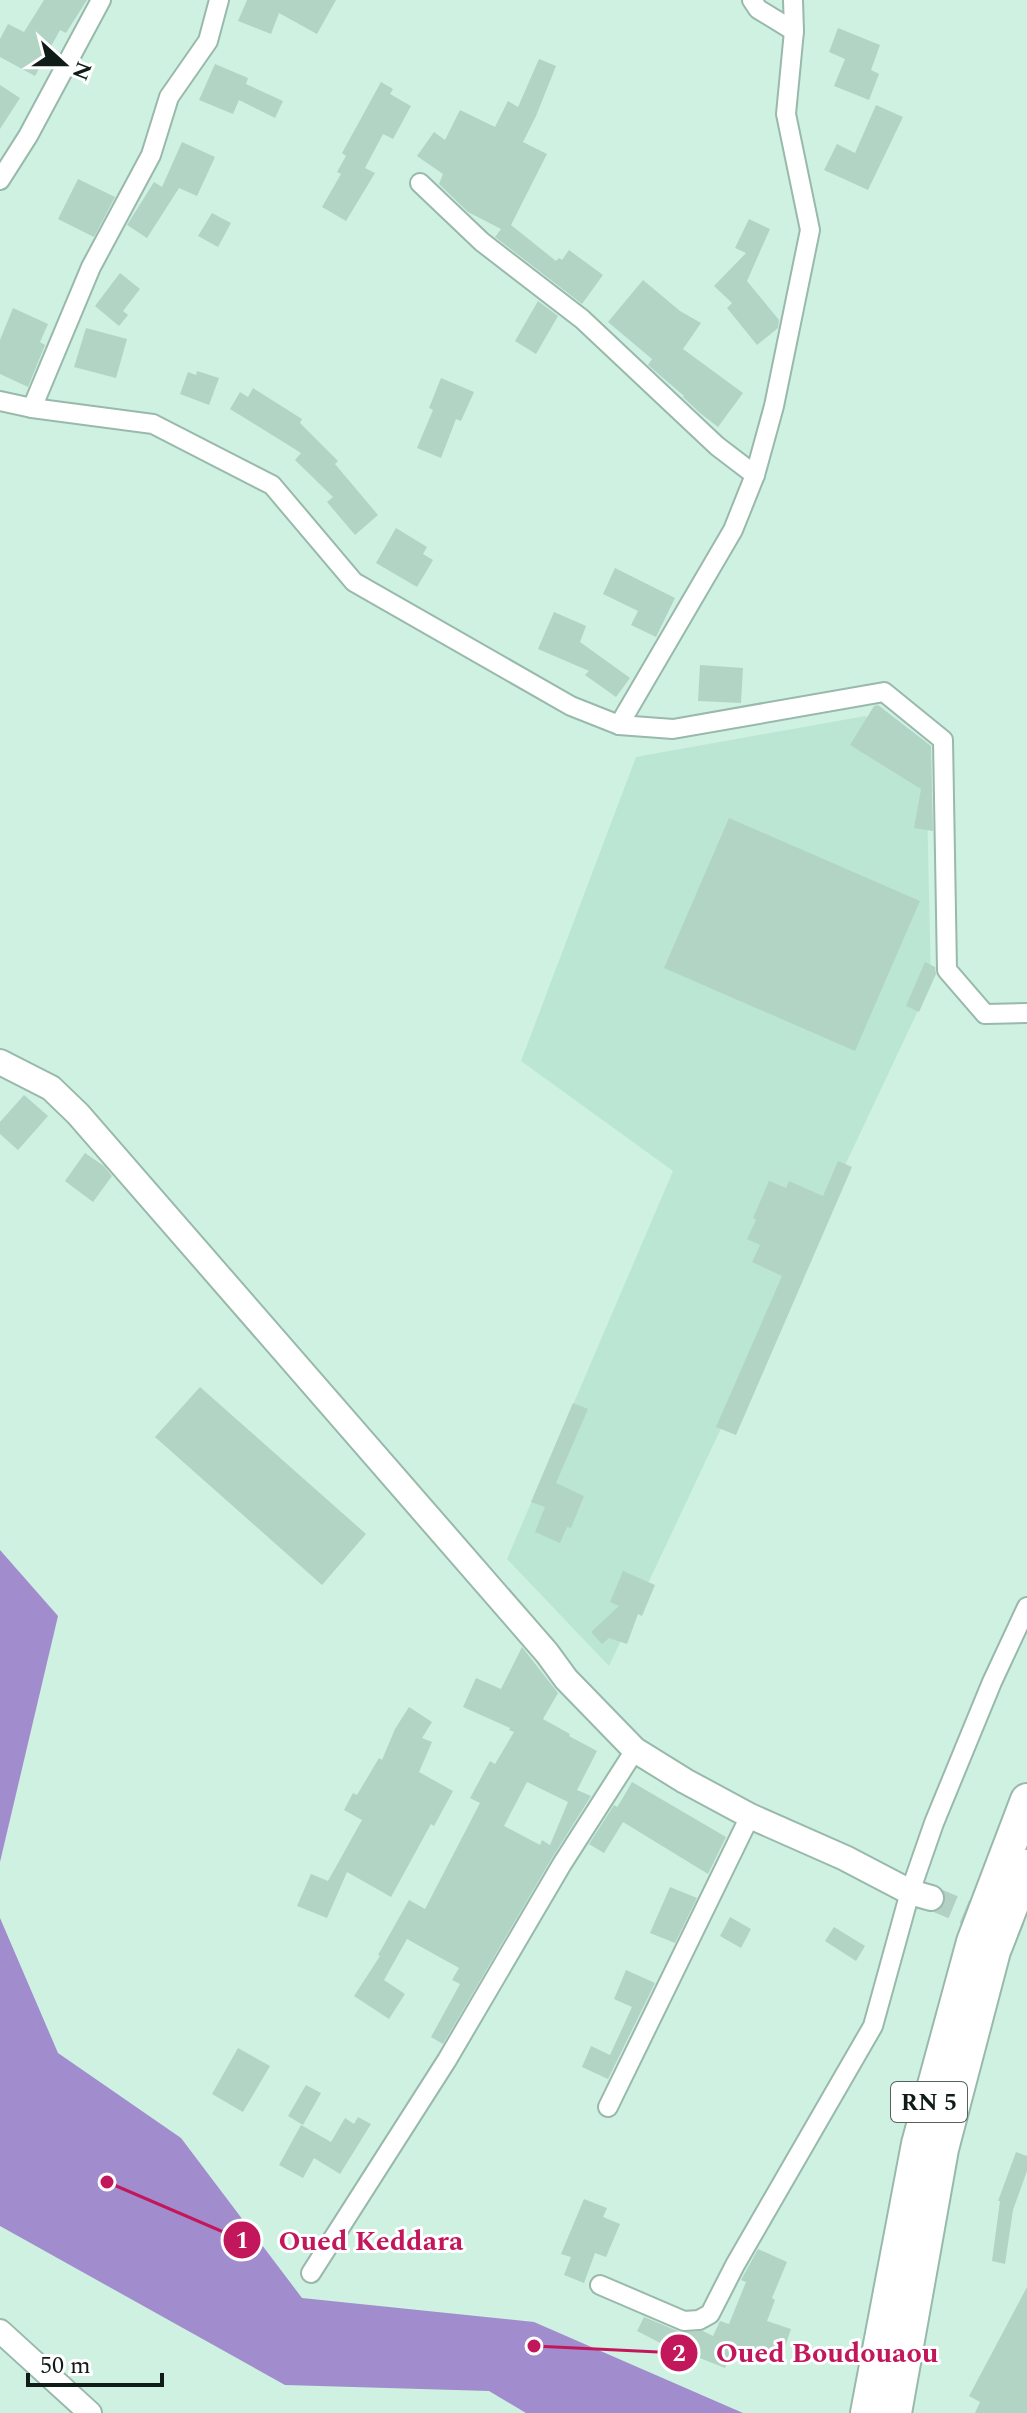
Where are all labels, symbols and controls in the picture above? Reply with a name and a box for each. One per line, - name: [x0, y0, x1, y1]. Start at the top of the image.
- north arrow: [24, 24, 104, 104]
- text: N: [63, 56, 100, 85]
- road number: RN 5: [891, 2082, 967, 2122]
- callout: Oued Keddara: [222, 2214, 479, 2266]
- text: Oued Keddara: [279, 2220, 464, 2263]
- text: 1: [235, 2223, 249, 2259]
- callout: Oued Boudouaou: [659, 2327, 954, 2379]
- text: Oued Boudouaou: [716, 2332, 939, 2375]
- text: 2: [672, 2336, 686, 2372]
- scale bar: [28, 2337, 162, 2387]
- text: 50 m: [40, 2348, 91, 2384]

